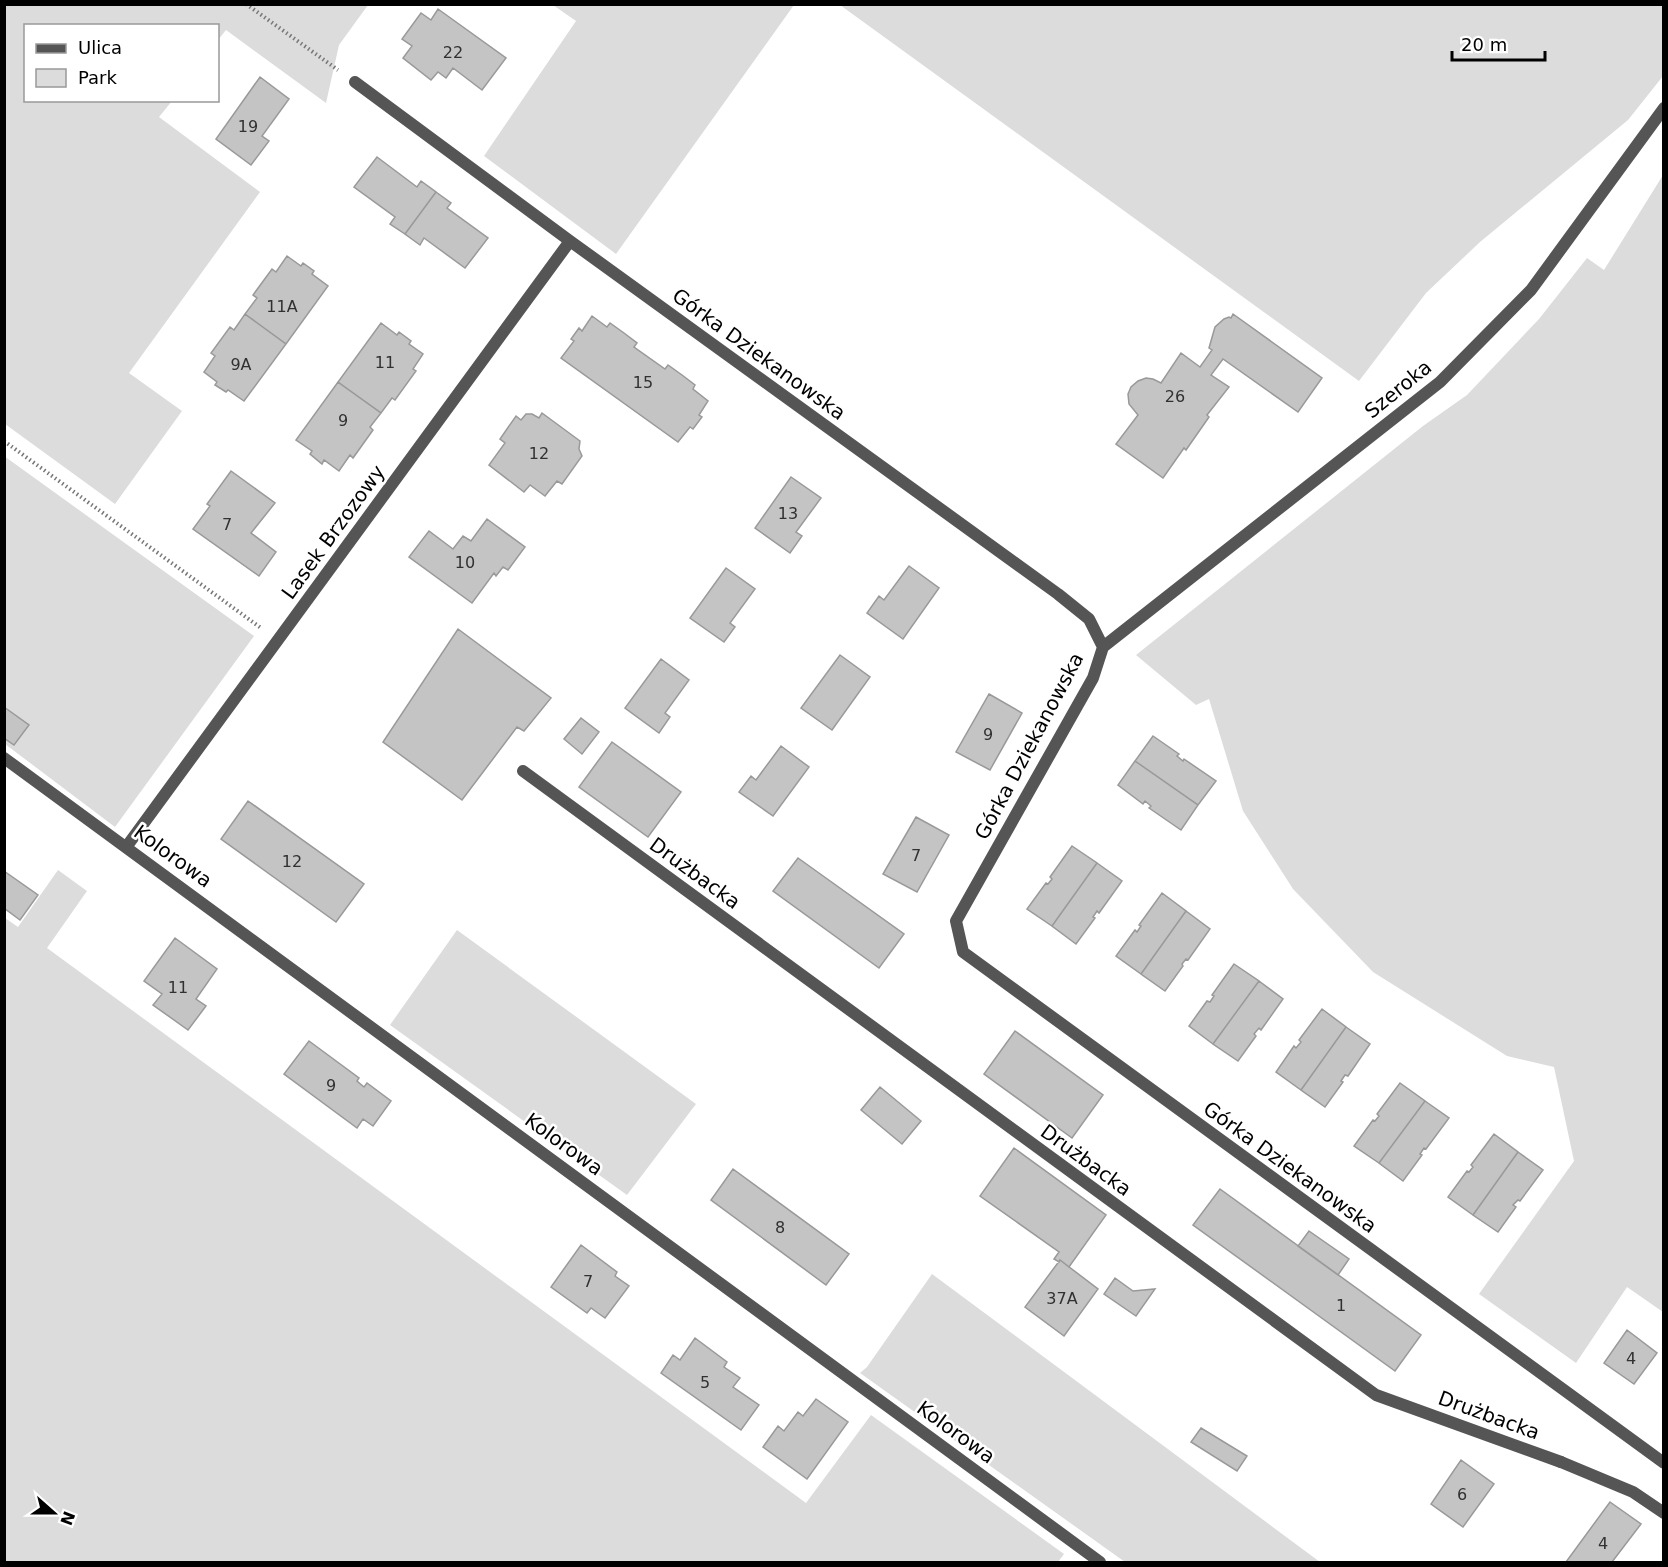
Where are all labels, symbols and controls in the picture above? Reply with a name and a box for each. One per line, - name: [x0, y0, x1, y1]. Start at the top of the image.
- legend: [24, 24, 219, 102]
- scale bar: [1452, 24, 1545, 62]
- text: 20 m: [1461, 34, 1507, 55]
- text: Ulica: [78, 37, 122, 58]
- house number: 22: [443, 43, 463, 62]
- text: Park: [78, 67, 117, 88]
- house number: 19: [238, 117, 258, 136]
- street label: Górka Dziekanowska: [668, 283, 850, 425]
- house number: 11A: [266, 297, 298, 316]
- house number: 11: [375, 353, 395, 372]
- house number: 9A: [230, 355, 252, 374]
- street label: Szeroka: [1360, 355, 1436, 423]
- house number: 15: [633, 373, 653, 392]
- house number: 26: [1165, 387, 1185, 406]
- house number: 9: [338, 411, 348, 430]
- house number: 12: [529, 444, 549, 463]
- street label: Lasek Brzozowy: [276, 460, 390, 604]
- house number: 13: [778, 504, 798, 523]
- house number: 7: [222, 515, 232, 534]
- house number: 10: [455, 553, 475, 572]
- street label: Górka Dziekanowska: [970, 648, 1088, 844]
- house number: 9: [983, 725, 993, 744]
- street label: Kolorowa: [129, 820, 217, 892]
- street label: Drużbacka: [645, 832, 745, 914]
- house number: 7: [911, 846, 921, 865]
- house number: 12: [282, 852, 302, 871]
- house number: 11: [168, 978, 188, 997]
- house number: 9: [326, 1076, 336, 1095]
- street label: Górka Dziekanowska: [1199, 1096, 1381, 1238]
- street label: Kolorowa: [520, 1108, 608, 1180]
- street label: Drużbacka: [1036, 1119, 1136, 1201]
- house number: 8: [775, 1218, 785, 1237]
- house number: 7: [583, 1272, 593, 1291]
- house number: 37A: [1046, 1289, 1078, 1308]
- house number: 1: [1336, 1296, 1346, 1315]
- house number: 4: [1626, 1349, 1636, 1368]
- house number: 5: [700, 1373, 710, 1392]
- street label: Drużbacka: [1435, 1386, 1543, 1444]
- street label: Kolorowa: [912, 1396, 1000, 1468]
- north arrow: [24, 1483, 84, 1543]
- house number: 6: [1457, 1485, 1467, 1504]
- text: N: [56, 1509, 79, 1528]
- house number: 4: [1598, 1534, 1608, 1553]

